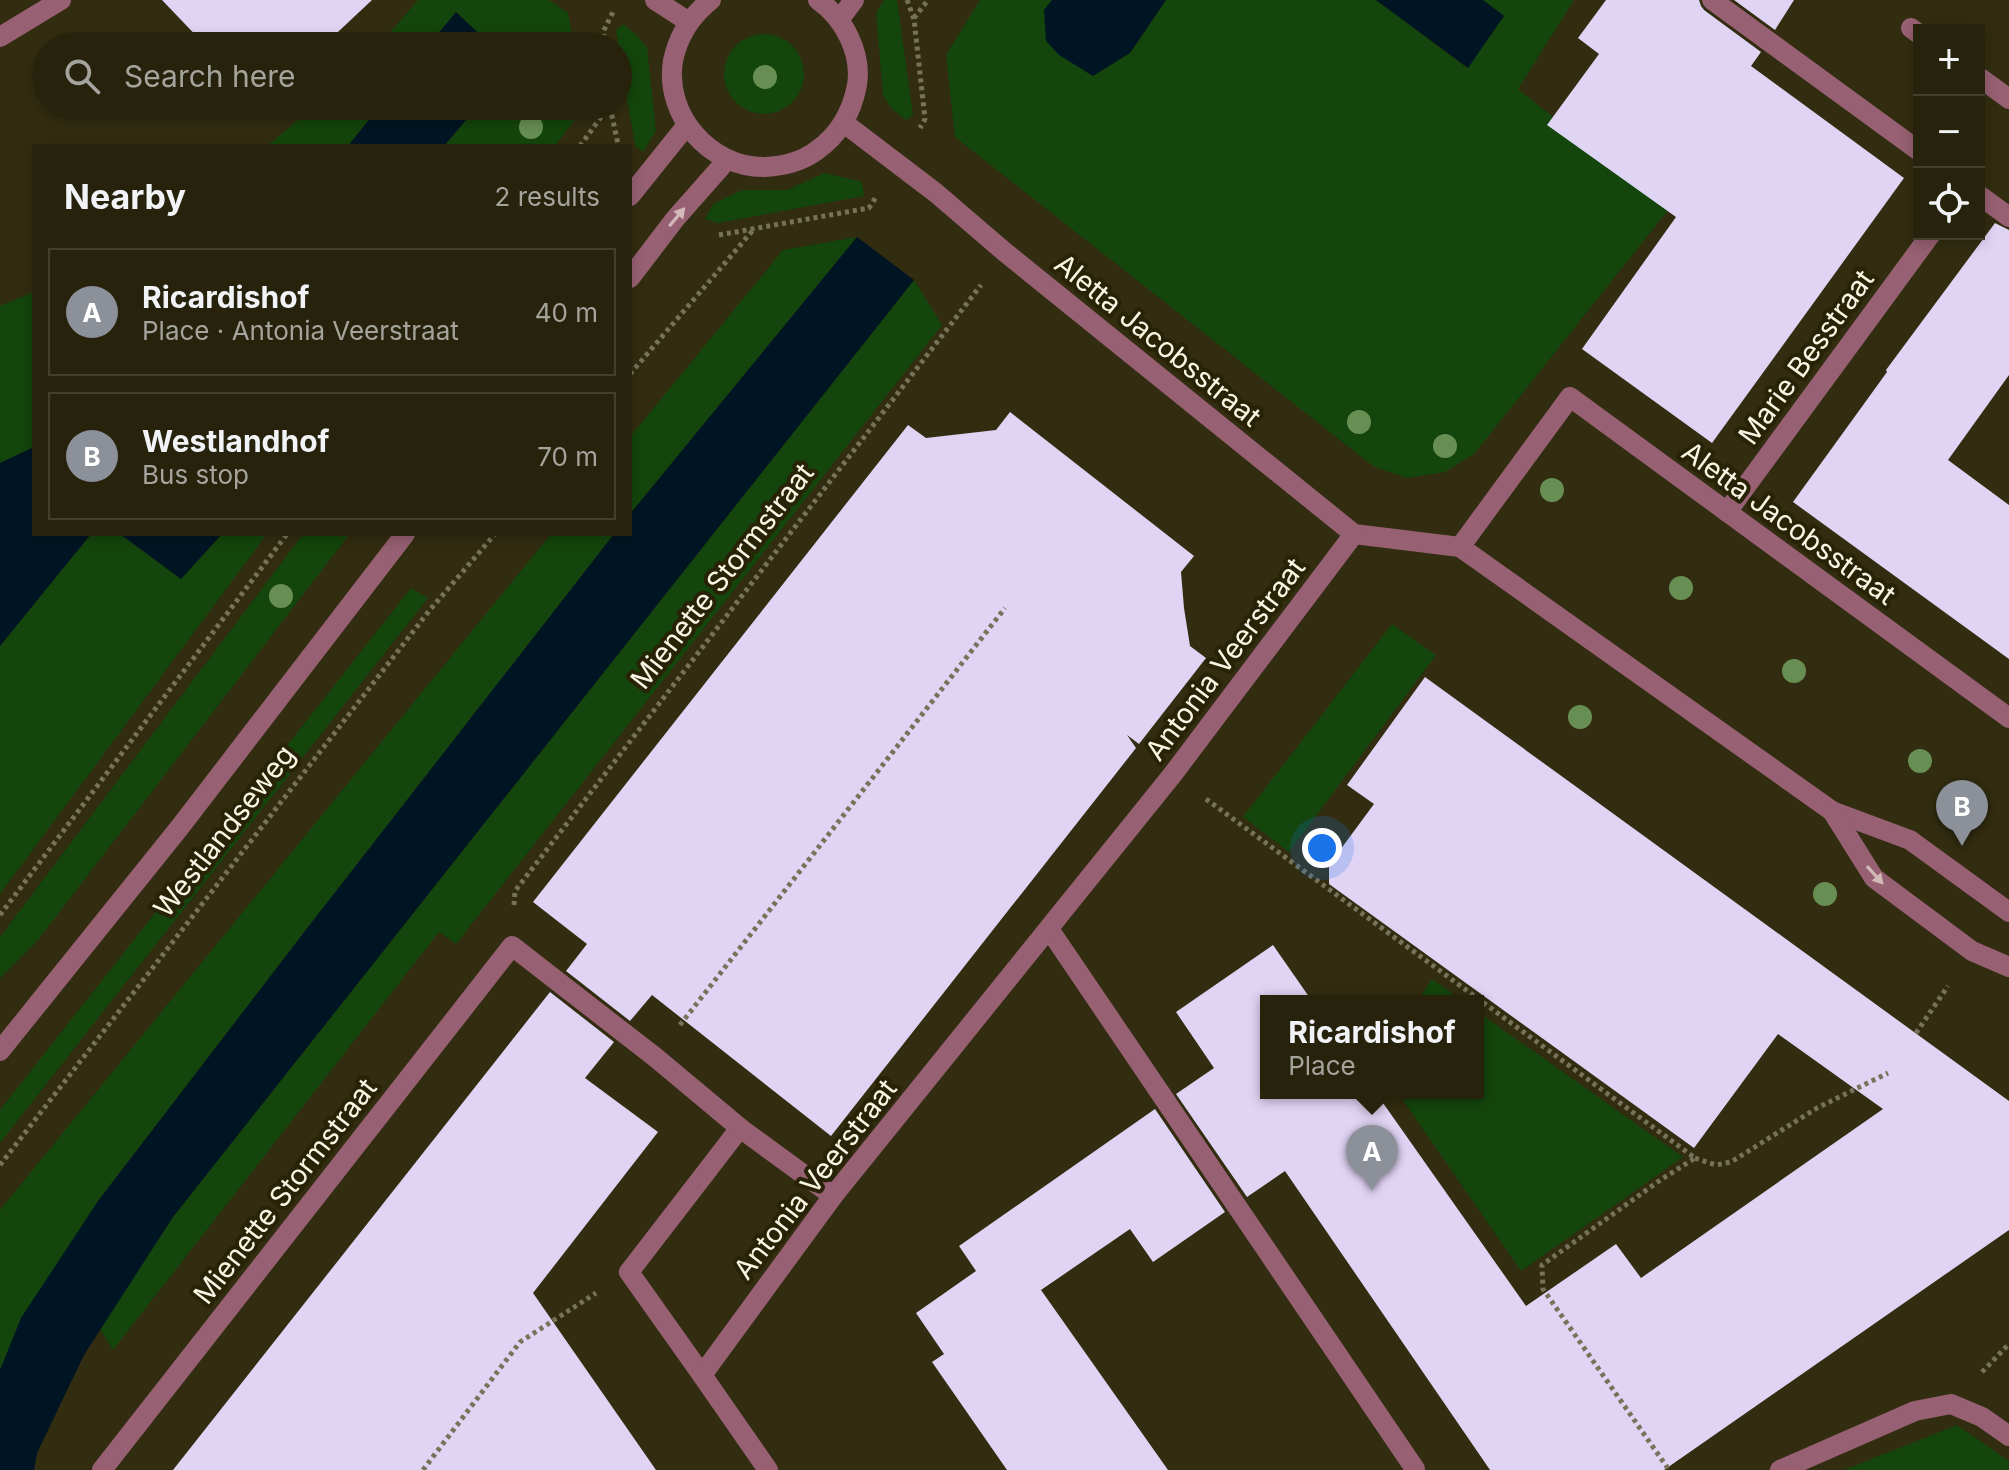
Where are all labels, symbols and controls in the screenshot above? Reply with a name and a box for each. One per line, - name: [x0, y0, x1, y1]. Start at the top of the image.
- map controls: [1913, 24, 1985, 240]
- button: +: [1913, 24, 1985, 96]
- search box: [32, 32, 632, 120]
- icon: search: [60, 54, 104, 98]
- text: Search here: [124, 58, 296, 94]
- button: −: [1913, 96, 1985, 168]
- button: locate: [1913, 168, 1985, 240]
- text: Nearby: [64, 176, 186, 217]
- text: 2 results: [495, 181, 600, 212]
- one-way arrow: [668, 208, 685, 228]
- street label: Aletta Jacobsstraat: [1048, 246, 1268, 434]
- street label: Marie Besstraat: [1731, 263, 1881, 451]
- text: Ricardishof: [142, 279, 310, 315]
- text: A: [82, 297, 102, 328]
- text: 40 m: [535, 297, 598, 328]
- text: Place · Antonia Veerstraat: [142, 315, 459, 346]
- text: Westlandhof: [142, 423, 330, 459]
- street label: Aletta Jacobsstraat: [1676, 434, 1902, 612]
- text: B: [83, 441, 101, 472]
- text: 70 m: [537, 441, 598, 472]
- street label: Mienette Stormstraat: [623, 456, 821, 696]
- text: Bus stop: [142, 459, 249, 490]
- street label: Antonia Veerstraat: [1138, 551, 1312, 767]
- street label: Westlandseweg: [146, 738, 302, 924]
- pin: B: [1936, 780, 1988, 846]
- your location: [1302, 828, 1342, 868]
- one-way arrow: [1866, 865, 1883, 885]
- popup: [1260, 995, 1484, 1099]
- text: Ricardishof: [1288, 1014, 1456, 1050]
- text: Place: [1288, 1050, 1356, 1081]
- street label: Mienette Stormstraat: [186, 1071, 384, 1311]
- street label: Antonia Veerstraat: [726, 1072, 904, 1286]
- pin: A: [1346, 1125, 1398, 1191]

